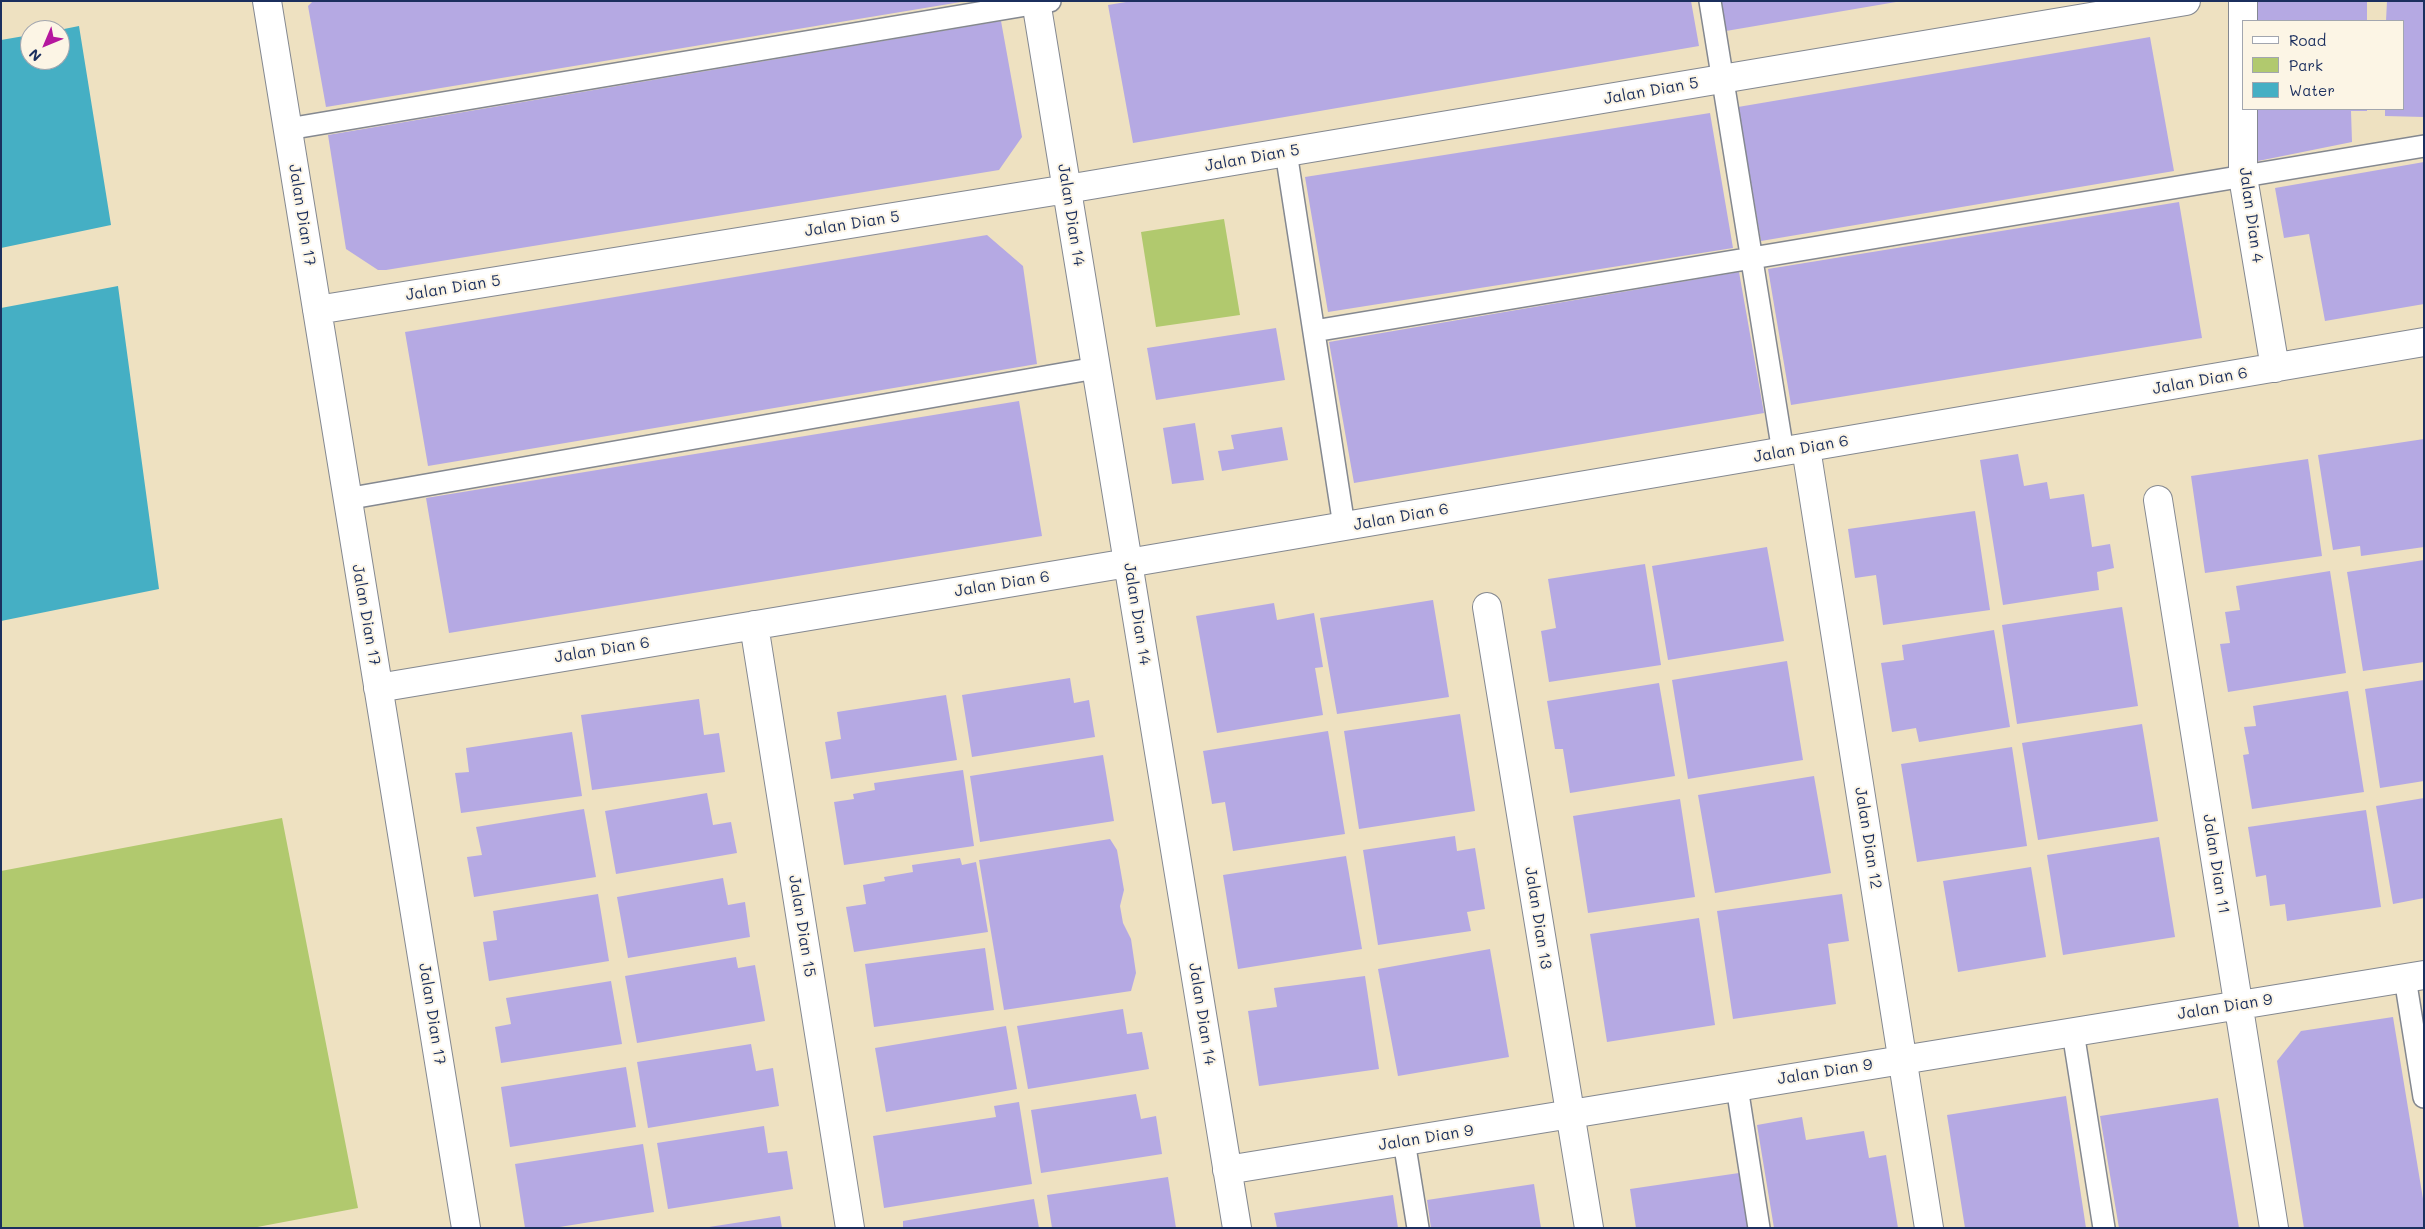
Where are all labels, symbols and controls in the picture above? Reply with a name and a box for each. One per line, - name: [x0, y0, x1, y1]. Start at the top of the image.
- north arrow: [20, 20, 70, 70]
- legend: [2242, 20, 2405, 110]
- text: Road: [2289, 30, 2326, 50]
- text: N: [24, 45, 45, 66]
- text: Park: [2289, 55, 2323, 75]
- street label: Jalan Dian 5: [1602, 73, 1700, 109]
- text: Water: [2289, 80, 2335, 100]
- street label: Jalan Dian 5: [1203, 140, 1301, 176]
- street label: Jalan Dian 17: [284, 163, 320, 267]
- street label: Jalan Dian 14: [1053, 163, 1089, 267]
- street label: Jalan Dian 4: [2235, 166, 2267, 264]
- street label: Jalan Dian 5: [803, 207, 901, 241]
- street label: Jalan Dian 5: [404, 271, 502, 305]
- street label: Jalan Dian 6: [2151, 363, 2249, 399]
- street label: Jalan Dian 6: [1752, 431, 1850, 467]
- street label: Jalan Dian 6: [1352, 499, 1450, 535]
- street label: Jalan Dian 14: [1119, 562, 1155, 666]
- street label: Jalan Dian 17: [348, 563, 384, 667]
- street label: Jalan Dian 6: [953, 567, 1051, 601]
- street label: Jalan Dian 6: [553, 633, 651, 667]
- street label: Jalan Dian 12: [1850, 786, 1886, 890]
- street label: Jalan Dian 11: [2199, 813, 2233, 915]
- street label: Jalan Dian 13: [1520, 866, 1556, 970]
- street label: Jalan Dian 15: [784, 874, 820, 978]
- street label: Jalan Dian 17: [414, 962, 450, 1066]
- street label: Jalan Dian 14: [1184, 962, 1220, 1066]
- street label: Jalan Dian 9: [2176, 990, 2274, 1024]
- street label: Jalan Dian 9: [1776, 1055, 1874, 1089]
- street label: Jalan Dian 9: [1377, 1121, 1475, 1155]

